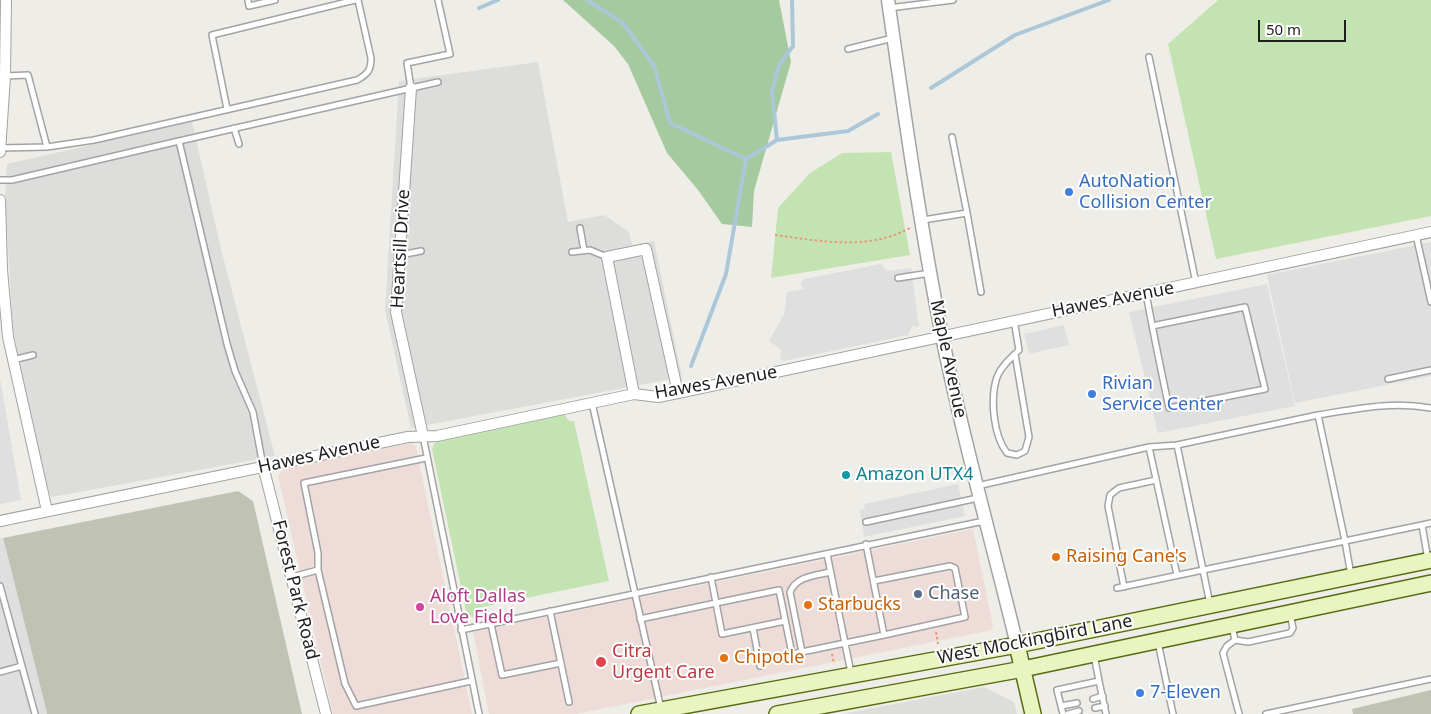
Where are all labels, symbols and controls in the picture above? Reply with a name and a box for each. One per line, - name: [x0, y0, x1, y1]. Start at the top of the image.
- scale bar: [1261, 10, 1348, 42]
- text: 50 m: [1266, 19, 1301, 39]
- place label: AutoNation Collision Center: [1079, 171, 1212, 213]
- marker: AutoNation Collision Center: [1063, 186, 1075, 198]
- street label: Heartsill Drive: [387, 189, 415, 309]
- street label: Hawes Avenue: [1050, 278, 1176, 322]
- street label: Maple Avenue: [925, 298, 971, 420]
- street label: Hawes Avenue: [653, 362, 779, 404]
- place label: Rivian Service Center: [1102, 373, 1223, 416]
- marker: Rivian Service Center: [1086, 388, 1098, 400]
- street label: Hawes Avenue: [256, 432, 382, 478]
- place label: Amazon UTX4: [856, 464, 974, 486]
- marker: Amazon UTX4: [840, 469, 852, 481]
- street label: Forest Park Road: [267, 518, 323, 662]
- place label: Raising Cane's: [1066, 546, 1187, 568]
- marker: Raising Cane's: [1050, 551, 1062, 563]
- place label: Chase: [928, 583, 979, 605]
- place label: Aloft Dallas Love Field: [430, 586, 526, 628]
- marker: Chase: [912, 588, 924, 600]
- place label: Starbucks: [818, 594, 901, 616]
- marker: Starbucks: [802, 599, 814, 611]
- marker: Aloft Dallas Love Field: [414, 601, 426, 613]
- street label: West Mockingbird Lane: [936, 611, 1134, 669]
- place label: Citra Urgent Care: [612, 641, 715, 684]
- place label: Chipotle: [734, 647, 804, 669]
- marker: Chipotle: [718, 652, 730, 664]
- marker: Citra Urgent Care: [594, 655, 608, 669]
- place label: 7-Eleven: [1150, 682, 1221, 704]
- marker: 7-Eleven: [1134, 687, 1146, 699]

